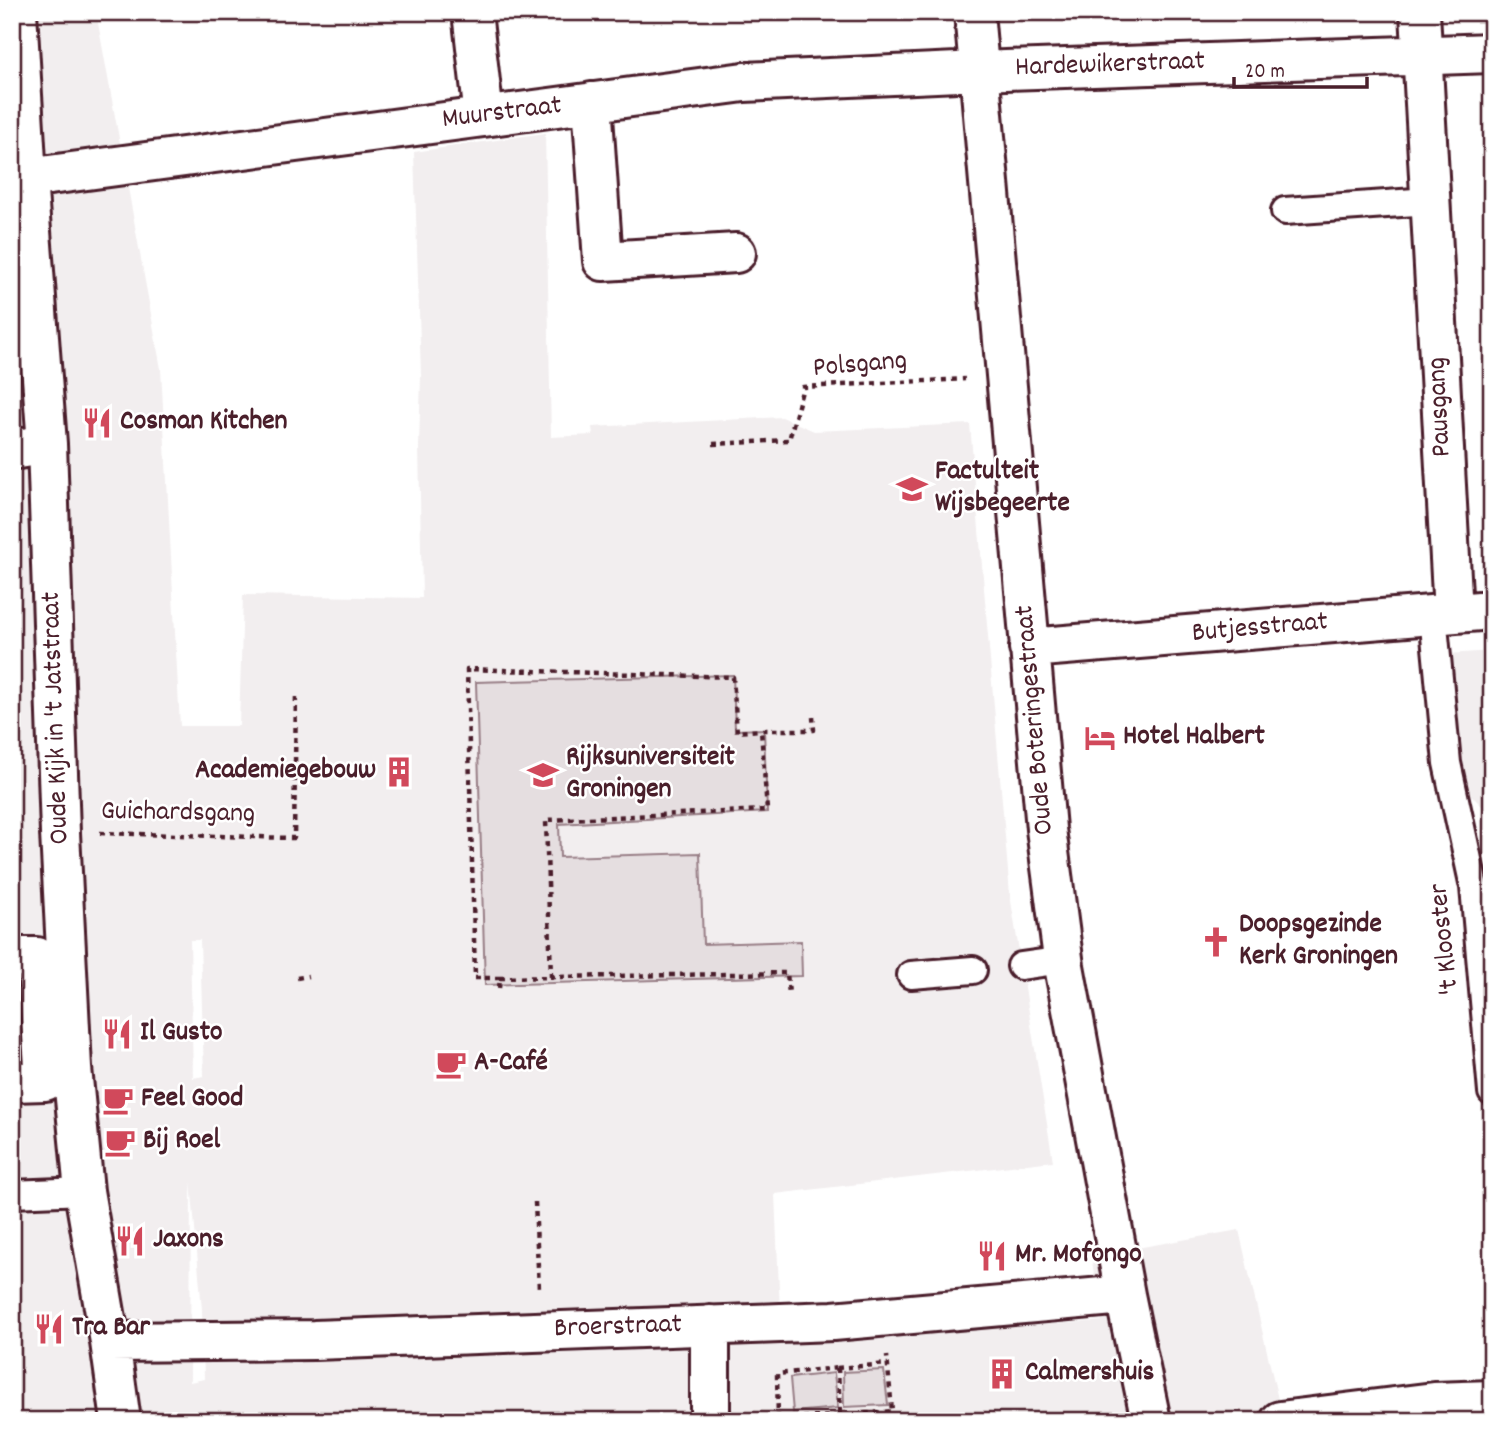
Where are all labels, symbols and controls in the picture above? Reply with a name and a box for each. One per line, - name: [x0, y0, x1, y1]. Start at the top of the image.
- street label: Hardewikerstraat: [1014, 43, 1206, 89]
- scale bar: [1234, 46, 1368, 90]
- text: 20 m: [1245, 58, 1285, 88]
- street label: Muurstraat: [440, 87, 564, 141]
- street label: Polsgang: [811, 342, 909, 390]
- street label: Pausgang: [1418, 356, 1464, 458]
- place label: Cosman Kitchen: [120, 403, 288, 443]
- restaurant icon: Cosman Kitchen: [80, 406, 114, 440]
- place label: Factulteit Wijsbegeerte: [935, 453, 1070, 525]
- school or university icon: Factulteit Wijsbegeerte: [895, 472, 929, 506]
- street label: Oude Kijk in 't Jatstraat: [33, 591, 81, 845]
- street label: Oude Boteringestraat: [1006, 603, 1066, 837]
- street label: Butjesstraat: [1190, 603, 1330, 655]
- place label: Hotel Halbert: [1123, 718, 1265, 758]
- hotel icon: Hotel Halbert: [1083, 721, 1117, 755]
- place label: Rijksuniversiteit Groningen: [566, 739, 736, 811]
- place label: Academiegebouw: [195, 752, 376, 792]
- building icon: Academiegebouw: [382, 755, 416, 789]
- school or university icon: Rijksuniversiteit Groningen: [526, 758, 560, 792]
- street label: Guichardsgang: [100, 793, 256, 835]
- street label: 't Klooster: [1420, 881, 1472, 997]
- place label: Doopsgezinde Kerk Groningen: [1239, 906, 1398, 978]
- church icon: Doopsgezinde Kerk Groningen: [1199, 925, 1233, 959]
- place label: Il Gusto: [140, 1014, 223, 1054]
- restaurant icon: Il Gusto: [100, 1017, 134, 1051]
- place label: A-Café: [474, 1044, 548, 1084]
- cafe icon: A-Café: [434, 1047, 468, 1081]
- place label: Feel Good: [141, 1080, 243, 1120]
- cafe icon: Feel Good: [101, 1083, 135, 1117]
- place label: Bij Roel: [143, 1122, 221, 1162]
- cafe icon: Bij Roel: [103, 1125, 137, 1159]
- place label: Jaxons: [153, 1221, 224, 1261]
- restaurant icon: Jaxons: [113, 1224, 147, 1258]
- place label: Mr. Mofongo: [1015, 1236, 1142, 1276]
- restaurant icon: Mr. Mofongo: [975, 1239, 1009, 1273]
- street label: Broerstraat: [553, 1306, 683, 1350]
- place label: Tra Bar: [72, 1309, 151, 1349]
- restaurant icon: Tra Bar: [32, 1312, 66, 1346]
- place label: Calmershuis: [1025, 1354, 1154, 1394]
- building icon: Calmershuis: [985, 1357, 1019, 1391]

